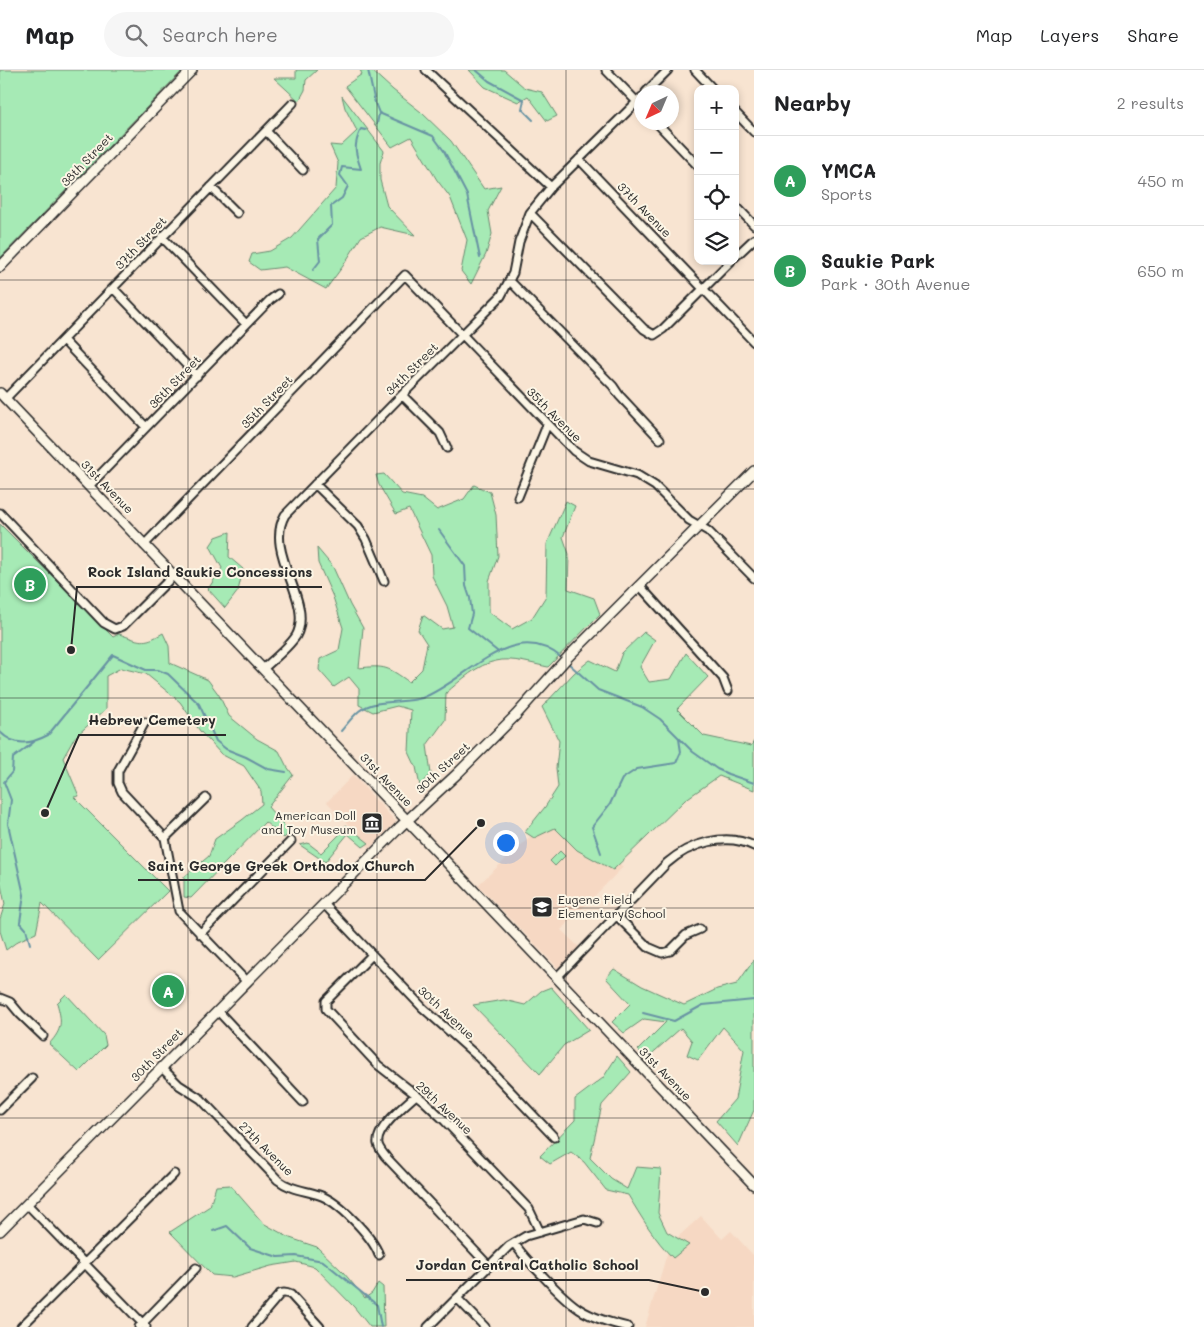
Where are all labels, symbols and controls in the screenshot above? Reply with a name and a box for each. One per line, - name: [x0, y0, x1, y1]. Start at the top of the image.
- search box: [104, 12, 454, 57]
- text: Map: [25, 19, 74, 50]
- icon: search: [122, 21, 150, 49]
- text: Search here: [162, 22, 278, 47]
- text: Map: [976, 23, 1012, 47]
- text: Layers: [1040, 23, 1099, 47]
- text: Share: [1127, 23, 1179, 47]
- north arrow: [634, 85, 679, 130]
- map controls: [694, 85, 739, 265]
- button: +: [694, 85, 739, 130]
- text: Nearby: [774, 89, 851, 116]
- text: 2 results: [1117, 92, 1184, 113]
- street label: 38th Street: [57, 129, 116, 189]
- button: −: [694, 130, 739, 175]
- text: YMCA: [821, 158, 876, 183]
- text: A: [784, 170, 796, 191]
- text: 450 m: [1138, 170, 1184, 191]
- button: locate: [694, 175, 739, 220]
- street label: 37th Avenue: [614, 178, 675, 240]
- text: Sports: [821, 183, 872, 204]
- street label: 37th Street: [111, 212, 170, 272]
- button: layers: [694, 220, 739, 265]
- text: Saukie Park: [821, 248, 935, 273]
- text: B: [785, 260, 795, 281]
- text: 650 m: [1137, 260, 1184, 281]
- text: Park · 30th Avenue: [821, 273, 970, 294]
- street label: 34th Street: [382, 339, 441, 398]
- street label: 36th Street: [145, 351, 204, 411]
- street label: 35th Street: [237, 371, 296, 431]
- street label: 35th Avenue: [524, 383, 586, 445]
- street label: 31st Avenue: [78, 456, 137, 517]
- callout: Rock Island Saukie Concessions: [77, 558, 322, 587]
- text: Rock Island Saukie Concessions: [88, 562, 312, 581]
- pin: B: [14, 565, 46, 603]
- callout: Hebrew Cemetery: [79, 706, 226, 735]
- text: Hebrew Cemetery: [88, 710, 216, 729]
- street label: 30th Street: [412, 738, 473, 796]
- street label: 31st Avenue: [357, 749, 416, 810]
- place label: American Doll and Toy Museum: [261, 807, 356, 837]
- museum icon: American Doll and Toy Museum: [360, 811, 384, 835]
- your location: [493, 830, 519, 856]
- callout: Saint George Greek Orthodox Church: [138, 851, 425, 880]
- text: Saint George Greek Orthodox Church: [148, 856, 415, 875]
- place label: Eugene Field Elementary School: [558, 891, 666, 921]
- school or university icon: Eugene Field Elementary School: [530, 895, 554, 919]
- pin: A: [152, 972, 184, 1010]
- street label: 30th Avenue: [415, 982, 478, 1043]
- street label: 30th Street: [127, 1024, 186, 1085]
- street label: 31st Avenue: [636, 1043, 695, 1104]
- street label: 29th Avenue: [413, 1077, 476, 1137]
- street label: 27th Avenue: [236, 1118, 297, 1179]
- callout: Jordan Central Catholic School: [406, 1251, 649, 1280]
- text: Jordan Central Catholic School: [415, 1255, 639, 1274]

